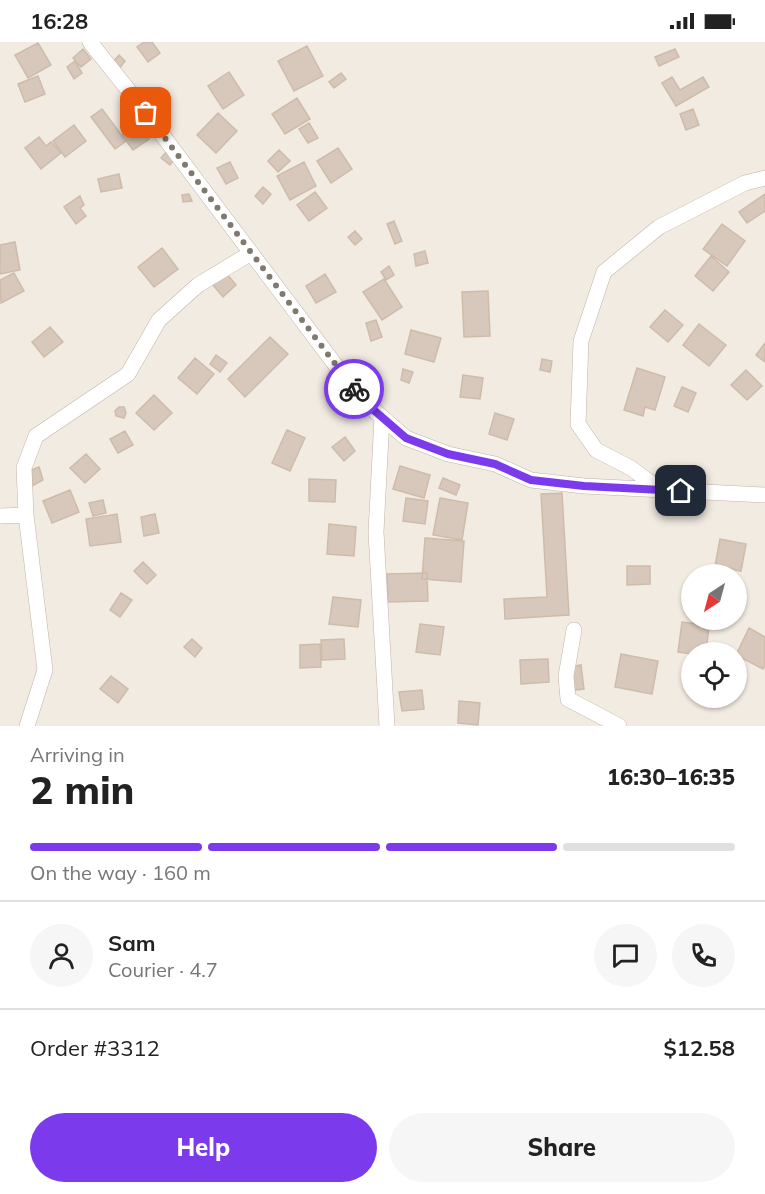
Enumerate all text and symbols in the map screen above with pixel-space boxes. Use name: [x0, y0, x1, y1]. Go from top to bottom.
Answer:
text: 16:28: [30, 7, 88, 35]
pin: [120, 87, 171, 138]
icon: bag: [129, 96, 162, 129]
courier: [324, 359, 384, 419]
icon: bike: [338, 373, 371, 406]
pin: [655, 465, 706, 516]
icon: home: [664, 474, 697, 507]
north arrow: [681, 564, 747, 630]
map controls: [681, 564, 747, 708]
button: locate: [681, 642, 747, 708]
text: Arriving in: [30, 742, 125, 767]
text: 16:30–16:35: [607, 763, 735, 791]
text: 2 min: [30, 765, 135, 814]
text: On the way · 160 m: [30, 860, 211, 885]
button: person: [30, 924, 93, 987]
button: chat: [594, 924, 657, 987]
button: phone: [672, 924, 735, 987]
text: Sam: [108, 929, 156, 957]
text: Courier · 4.7: [108, 957, 218, 982]
text: Order #3312: [30, 1034, 160, 1062]
text: $12.58: [664, 1034, 735, 1062]
button: Help: [30, 1113, 377, 1182]
button: Share: [389, 1113, 735, 1182]

